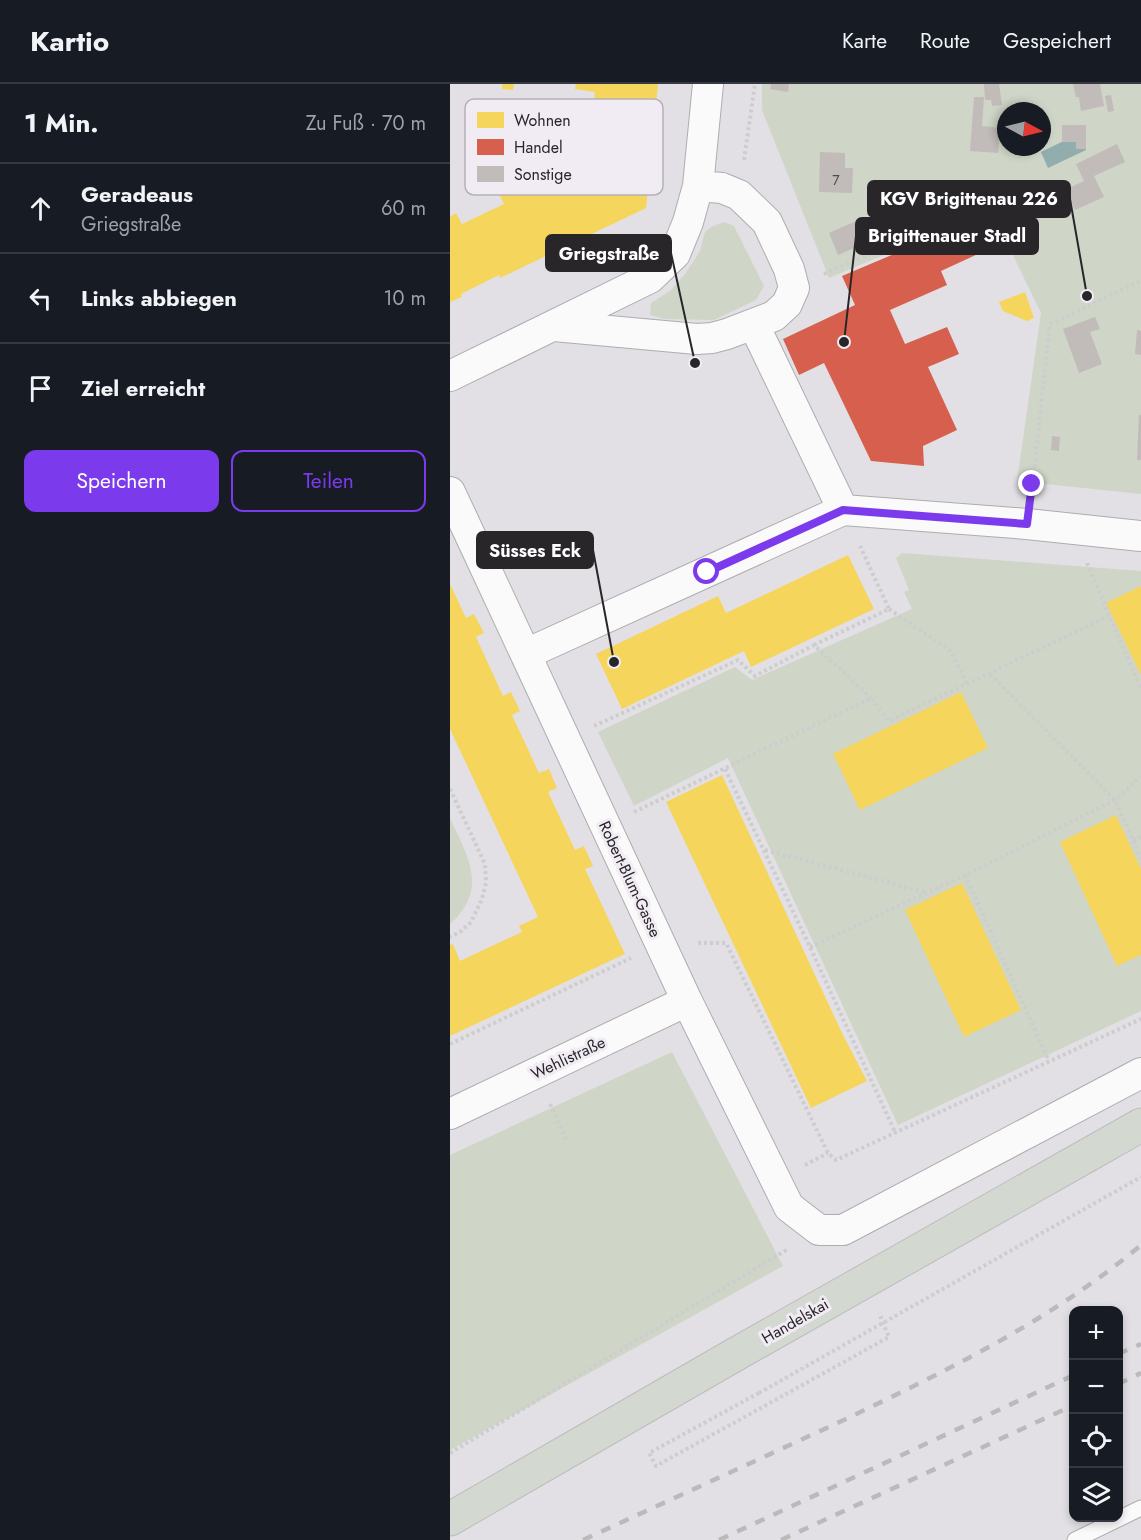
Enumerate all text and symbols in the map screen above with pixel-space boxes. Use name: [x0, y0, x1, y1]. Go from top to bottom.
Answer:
text: Kartio: [30, 21, 109, 62]
text: Karte: [842, 26, 887, 56]
text: Route: [920, 26, 970, 56]
text: Gespeichert: [1003, 26, 1111, 56]
legend: [465, 99, 663, 195]
north arrow: [997, 102, 1051, 156]
text: 1 Min.: [24, 104, 99, 142]
text: Zu Fuß · 70 m: [306, 109, 426, 138]
text: Wohnen: [514, 109, 571, 132]
text: Handel: [514, 136, 563, 159]
text: Sonstige: [514, 163, 572, 186]
house number: 7: [832, 170, 840, 190]
text: Geradeaus: [81, 178, 193, 210]
callout: KGV Brigittenau 226: [868, 181, 1070, 217]
text: KGV Brigittenau 226: [880, 186, 1058, 212]
icon: ahead: [24, 192, 57, 225]
text: 60 m: [381, 194, 426, 223]
text: Griegstraße: [81, 210, 181, 239]
callout: Brigittenauer Stadl: [856, 218, 1038, 254]
text: Brigittenauer Stadl: [868, 223, 1026, 249]
callout: Griegstraße: [546, 235, 671, 271]
text: Griegstraße: [559, 241, 659, 267]
icon: left: [24, 282, 57, 315]
text: Links abbiegen: [81, 282, 237, 314]
text: 10 m: [383, 284, 426, 313]
icon: arrive: [24, 372, 57, 405]
text: Ziel erreicht: [81, 372, 205, 404]
button: Speichern: [24, 450, 219, 512]
button: Teilen: [231, 450, 426, 512]
route end: [1018, 470, 1044, 496]
callout: Süsses Eck: [477, 532, 593, 568]
text: Süsses Eck: [489, 538, 582, 564]
route start: [693, 558, 719, 584]
street label: Robert-Blum-Gasse: [593, 817, 667, 941]
street label: Wehlistraße: [527, 1031, 609, 1085]
street label: Handelskai: [757, 1293, 833, 1349]
map controls: [1069, 1306, 1123, 1522]
button: +: [1069, 1306, 1123, 1360]
button: −: [1069, 1360, 1123, 1414]
button: locate: [1069, 1414, 1123, 1468]
button: layers: [1069, 1468, 1123, 1522]

